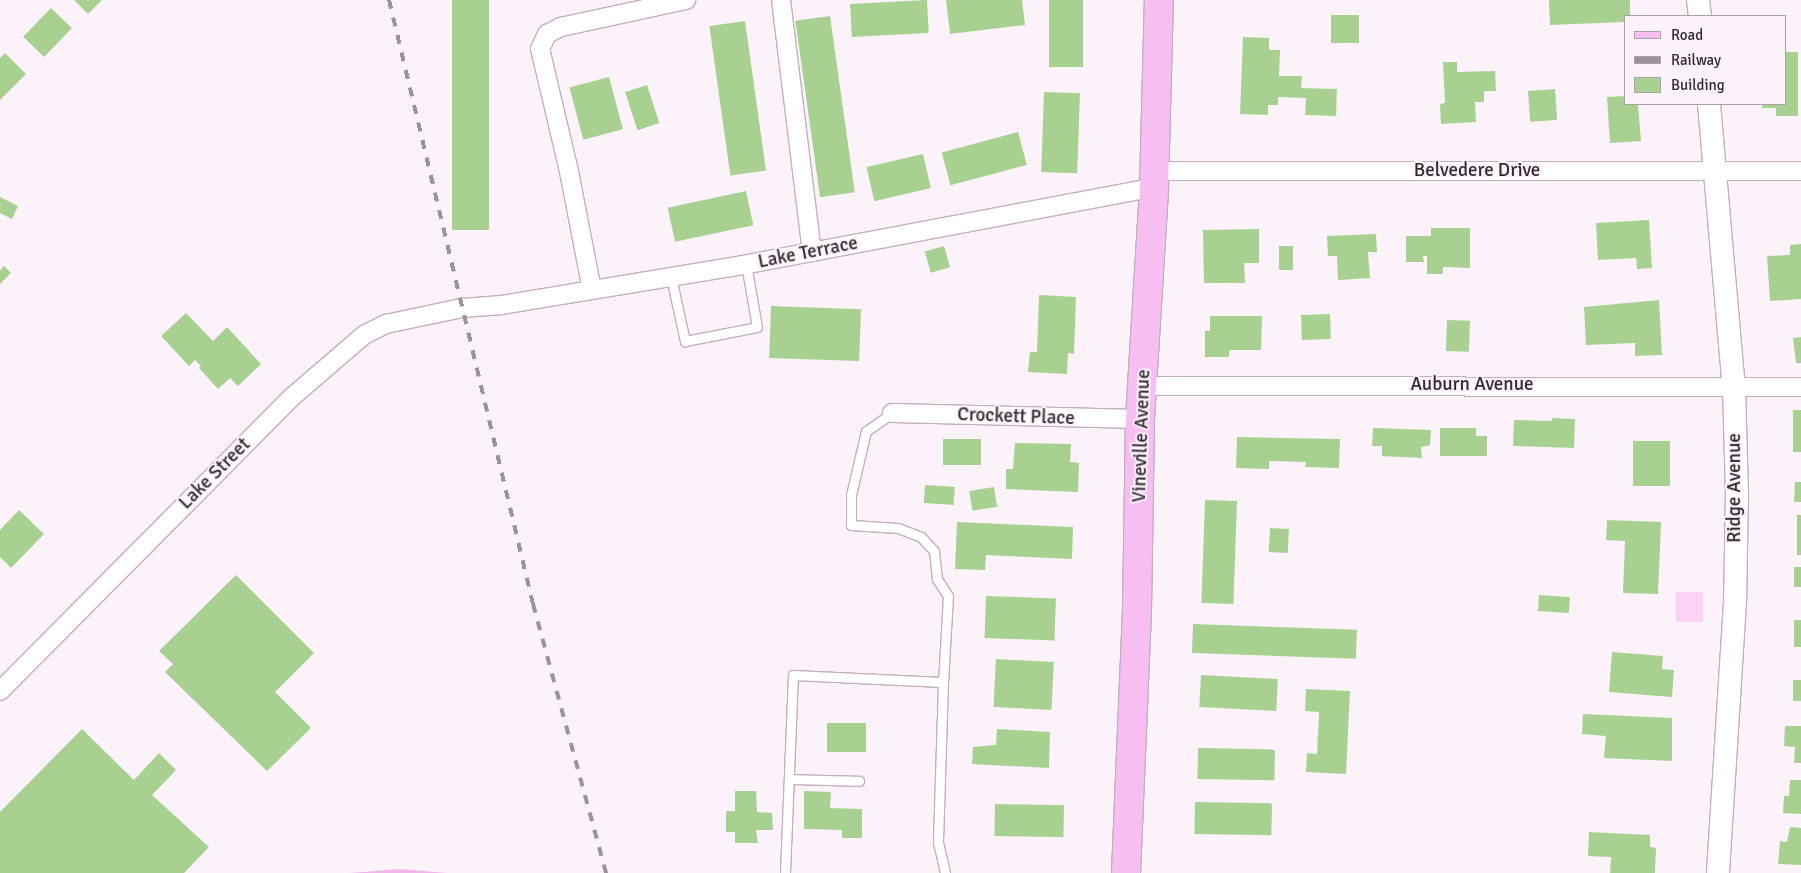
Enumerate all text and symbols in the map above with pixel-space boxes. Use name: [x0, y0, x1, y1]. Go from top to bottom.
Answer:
legend: [1624, 15, 1786, 105]
text: Road: [1671, 26, 1703, 44]
text: Railway: [1671, 51, 1721, 69]
text: Building: [1671, 76, 1725, 94]
street label: Belvedere Drive: [1414, 160, 1540, 182]
street label: Lake Terrace: [756, 232, 860, 274]
street label: Vineville Avenue: [1128, 369, 1156, 503]
street label: Auburn Avenue: [1410, 374, 1534, 396]
street label: Crockett Place: [957, 404, 1075, 430]
street label: Ridge Avenue: [1724, 433, 1746, 543]
street label: Lake Street: [175, 434, 255, 514]

